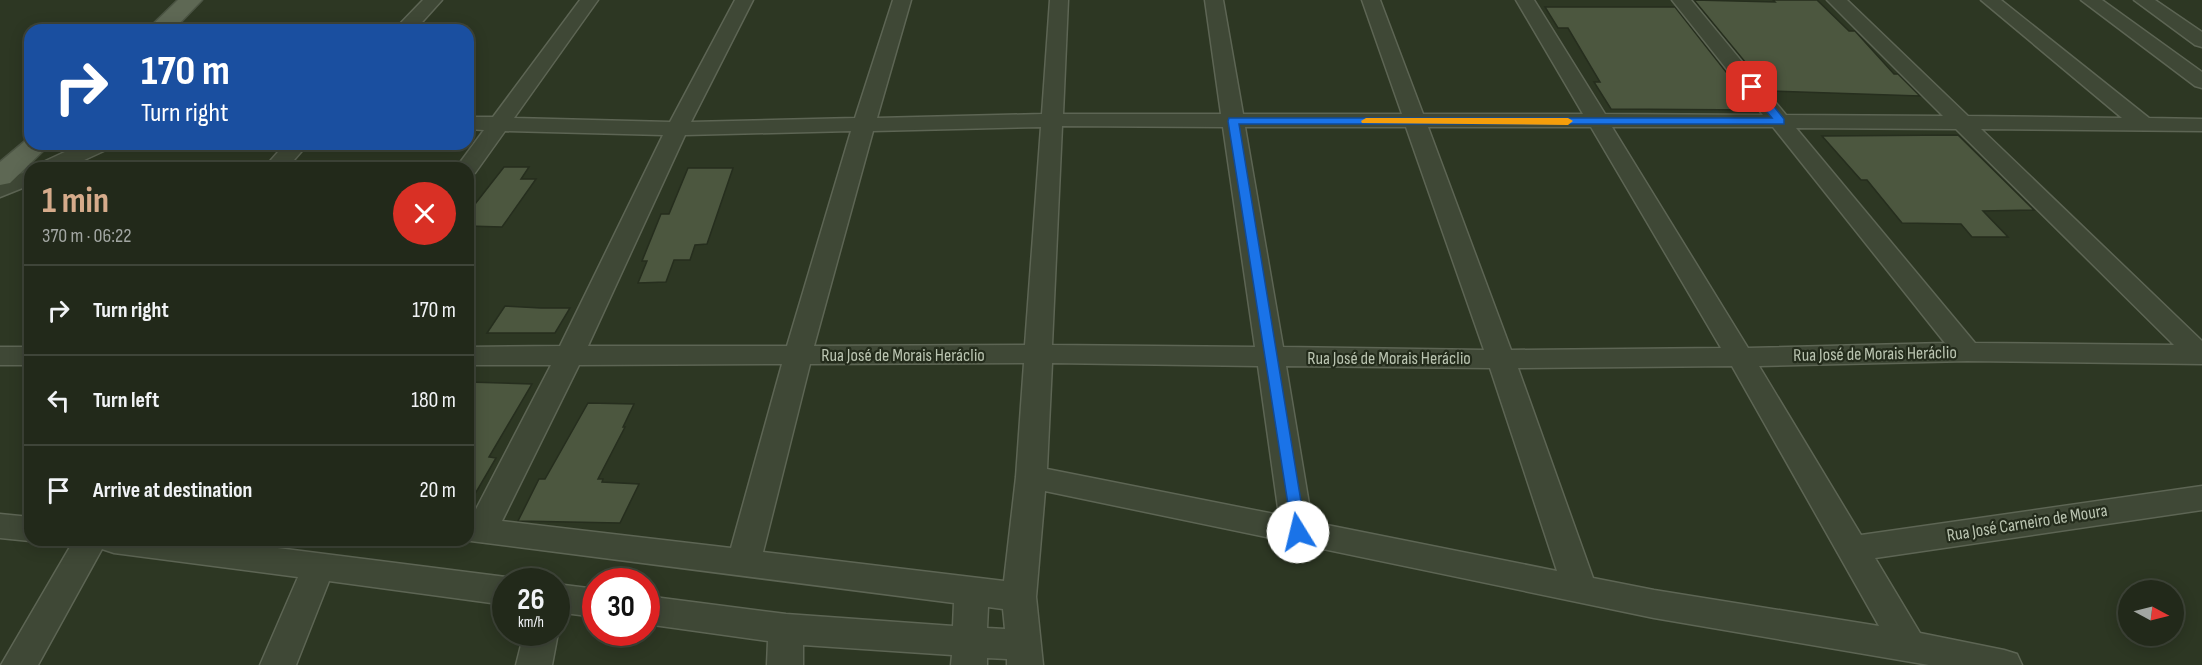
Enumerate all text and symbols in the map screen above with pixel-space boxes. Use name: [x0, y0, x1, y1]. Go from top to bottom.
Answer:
text: 170 m: [141, 46, 230, 97]
icon: right: [42, 48, 120, 126]
pin: [1726, 61, 1777, 112]
icon: arrive: [1735, 70, 1768, 103]
text: Turn right: [141, 97, 228, 129]
text: 1 min: [42, 180, 109, 223]
button: close: [393, 182, 456, 245]
text: 370 m · 06:22: [42, 224, 132, 248]
icon: right: [42, 294, 75, 327]
text: Turn right: [93, 297, 169, 324]
text: 170 m: [412, 297, 456, 324]
street label: Rua José de Morais Heráclio: [1793, 342, 1957, 366]
street label: Rua José de Morais Heráclio: [821, 345, 985, 366]
street label: Rua José de Morais Heráclio: [1307, 348, 1471, 369]
icon: left: [42, 384, 75, 417]
text: Turn left: [93, 387, 159, 414]
text: 180 m: [411, 387, 456, 414]
icon: arrive: [42, 474, 75, 507]
text: Arrive at destination: [93, 477, 252, 504]
text: 20 m: [420, 477, 456, 504]
position arrow: [1266, 500, 1330, 564]
street label: Rua José Carneiro de Moura: [1945, 500, 2109, 546]
speed limit sign: 30: [582, 568, 660, 646]
north arrow: [2118, 580, 2184, 646]
map controls: [2118, 580, 2184, 646]
text: 26: [517, 582, 545, 618]
text: km/h: [518, 613, 544, 632]

